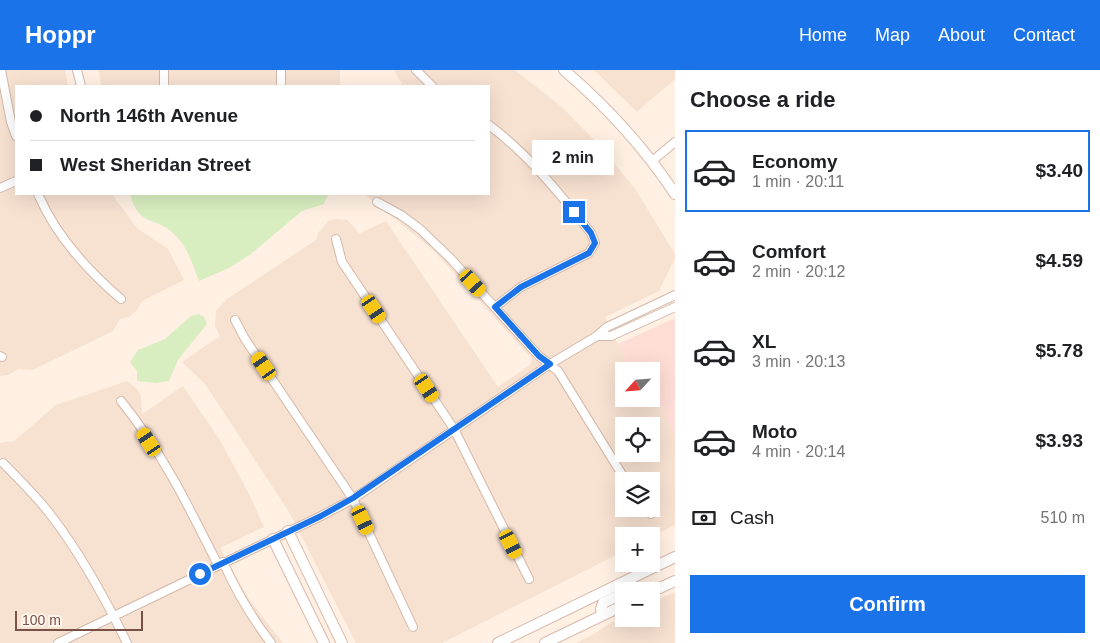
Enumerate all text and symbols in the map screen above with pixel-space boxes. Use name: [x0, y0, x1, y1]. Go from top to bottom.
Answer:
text: Hoppr: [25, 21, 96, 48]
text: Home: [799, 25, 847, 45]
text: Map: [875, 25, 910, 45]
text: About: [938, 25, 985, 45]
text: Contact: [1013, 25, 1075, 45]
text: Choose a ride: [690, 87, 835, 112]
text: North 146th Avenue: [60, 105, 238, 126]
callout: 2 min: [533, 140, 615, 174]
text: 2 min: [552, 149, 594, 166]
icon: car: [692, 149, 737, 194]
text: Economy: [752, 151, 838, 172]
text: West Sheridan Street: [60, 154, 251, 175]
text: $3.40: [1035, 160, 1083, 181]
text: 1 min · 20:11: [752, 173, 844, 190]
route end: [563, 201, 585, 223]
icon: car: [692, 239, 737, 284]
text: Comfort: [752, 241, 826, 262]
text: $4.59: [1035, 250, 1083, 271]
text: 2 min · 20:12: [752, 263, 845, 280]
car: [457, 267, 488, 299]
car: [359, 292, 388, 326]
icon: car: [692, 329, 737, 374]
text: XL: [752, 331, 776, 352]
text: $5.78: [1035, 340, 1083, 361]
car: [249, 349, 278, 383]
text: 3 min · 20:13: [752, 353, 845, 370]
north arrow: [615, 362, 660, 408]
map controls: [615, 362, 660, 627]
car: [412, 371, 441, 405]
button: locate: [615, 417, 660, 462]
icon: car: [692, 419, 737, 464]
text: Moto: [752, 421, 797, 442]
car: [134, 425, 163, 459]
text: $3.93: [1035, 430, 1083, 451]
text: 4 min · 20:14: [752, 443, 845, 460]
button: layers: [615, 472, 660, 517]
car: [349, 503, 376, 537]
icon: cash: [690, 504, 718, 532]
text: Cash: [730, 507, 774, 528]
text: 510 m: [1041, 509, 1085, 526]
car: [497, 527, 524, 561]
button: +: [615, 527, 660, 572]
route start: [189, 563, 211, 585]
button: Confirm: [690, 575, 1085, 633]
button: −: [615, 582, 660, 627]
scale bar: [15, 608, 142, 631]
text: 100 m: [22, 612, 61, 628]

